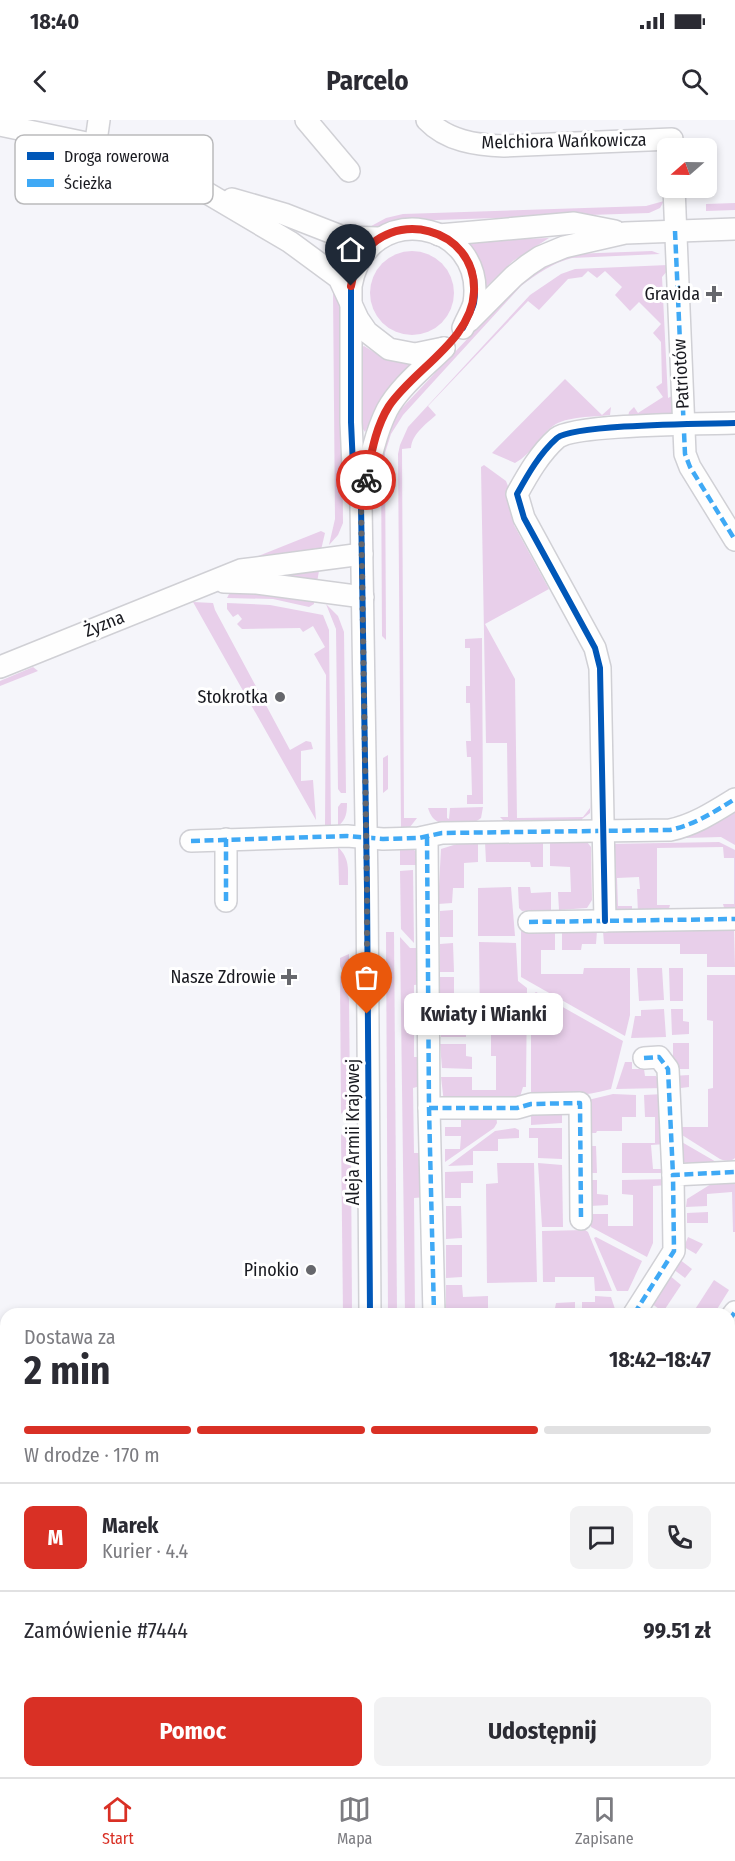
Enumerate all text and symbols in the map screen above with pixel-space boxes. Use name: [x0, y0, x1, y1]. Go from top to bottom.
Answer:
text: 18:40: [30, 8, 79, 35]
icon: back: [24, 65, 57, 98]
text: Parcelo: [326, 65, 409, 97]
icon: search: [678, 65, 711, 98]
street label: Melchiora Wańkowicza: [481, 129, 647, 153]
legend: [15, 135, 213, 204]
north arrow: [657, 138, 717, 198]
map controls: [657, 138, 717, 198]
text: Droga rowerowa: [64, 147, 169, 166]
text: Ścieżka: [64, 174, 112, 193]
pin: [325, 224, 376, 286]
icon: home: [334, 233, 367, 266]
place label: Gravida: [644, 283, 700, 305]
marker: Gravida: [705, 285, 723, 303]
street label: Patriotów: [668, 338, 694, 410]
courier: [336, 450, 396, 510]
icon: bike: [350, 464, 383, 497]
street label: Żyzna: [81, 606, 128, 642]
place label: Stokrotka: [198, 686, 268, 708]
marker: Stokrotka: [273, 690, 287, 704]
pin: [341, 952, 392, 1014]
icon: bag: [350, 961, 383, 994]
place label: Nasze Zdrowie: [170, 966, 276, 988]
marker: Nasze Zdrowie: [280, 968, 298, 986]
callout: Kwiaty i Wianki: [403, 993, 562, 1035]
text: Kwiaty i Wianki: [420, 1002, 547, 1026]
street label: Aleja Armii Krajowej: [342, 1059, 364, 1205]
place label: Pinokio: [244, 1259, 299, 1281]
marker: Pinokio: [304, 1263, 318, 1277]
text: Dostawa za: [24, 1325, 116, 1349]
text: 18:42–18:47: [609, 1346, 711, 1373]
text: 2 min: [24, 1348, 110, 1394]
text: W drodze · 170 m: [24, 1443, 160, 1467]
button: chat: [570, 1506, 633, 1569]
button: phone: [648, 1506, 711, 1569]
text: Marek: [102, 1512, 159, 1539]
text: M: [48, 1524, 63, 1551]
text: Kurier · 4.4: [102, 1539, 188, 1563]
text: Zamówienie #7444: [24, 1617, 188, 1644]
text: 99.51 zł: [643, 1617, 711, 1644]
button: Pomoc: [24, 1697, 362, 1766]
button: Udostępnij: [374, 1697, 711, 1766]
tab: Start: [101, 1793, 134, 1848]
tab: Mapa: [337, 1793, 372, 1848]
tab: Zapisane: [575, 1793, 634, 1848]

